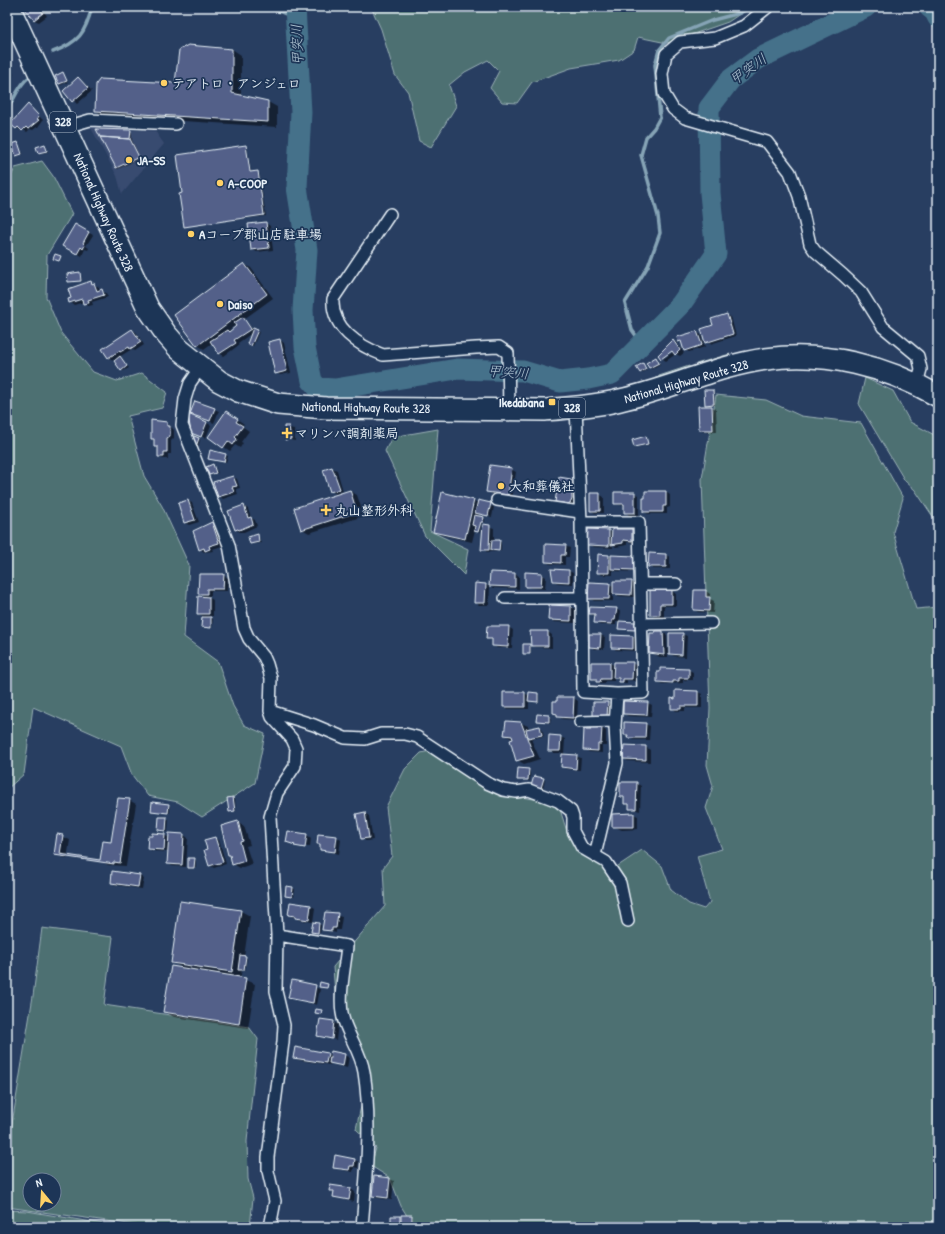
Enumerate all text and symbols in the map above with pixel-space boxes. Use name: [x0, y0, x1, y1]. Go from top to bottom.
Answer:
water label: 甲突川: [286, 24, 307, 66]
water label: 甲突川: [725, 49, 770, 89]
place label: テアトロ・アンジェロ: [172, 74, 301, 92]
marker: テアトロ・アンジェロ: [159, 78, 169, 88]
road number: 328: [50, 112, 76, 132]
street label: National Highway Route 328: [70, 150, 138, 275]
place label: JA-SS: [137, 151, 165, 169]
marker: JA-SS: [124, 155, 134, 165]
place label: A-COOP: [228, 174, 267, 192]
marker: A-COOP: [215, 178, 225, 188]
place label: Aコープ郡山店駐車場: [199, 225, 322, 243]
marker: Aコープ郡山店駐車場: [186, 229, 196, 239]
place label: Daiso: [228, 295, 253, 313]
marker: Daiso: [215, 299, 225, 309]
street label: National Highway Route 328: [622, 355, 751, 407]
water label: 甲突川: [486, 360, 530, 383]
place label: Ikedabana: [499, 393, 545, 411]
street label: National Highway Route 328: [302, 397, 431, 417]
marker: Ikedabana: [547, 397, 557, 407]
road number: 328: [559, 398, 585, 418]
place label: マリンバ調剤薬局: [295, 424, 398, 442]
marker: マリンバ調剤薬局: [282, 428, 292, 438]
place label: 大和葬儀社: [509, 477, 574, 495]
marker: 大和葬儀社: [496, 481, 506, 491]
place label: 丸山整形外科: [335, 501, 414, 519]
marker: 丸山整形外科: [320, 504, 332, 516]
north arrow: [22, 1172, 62, 1212]
text: N: [34, 1175, 44, 1190]

